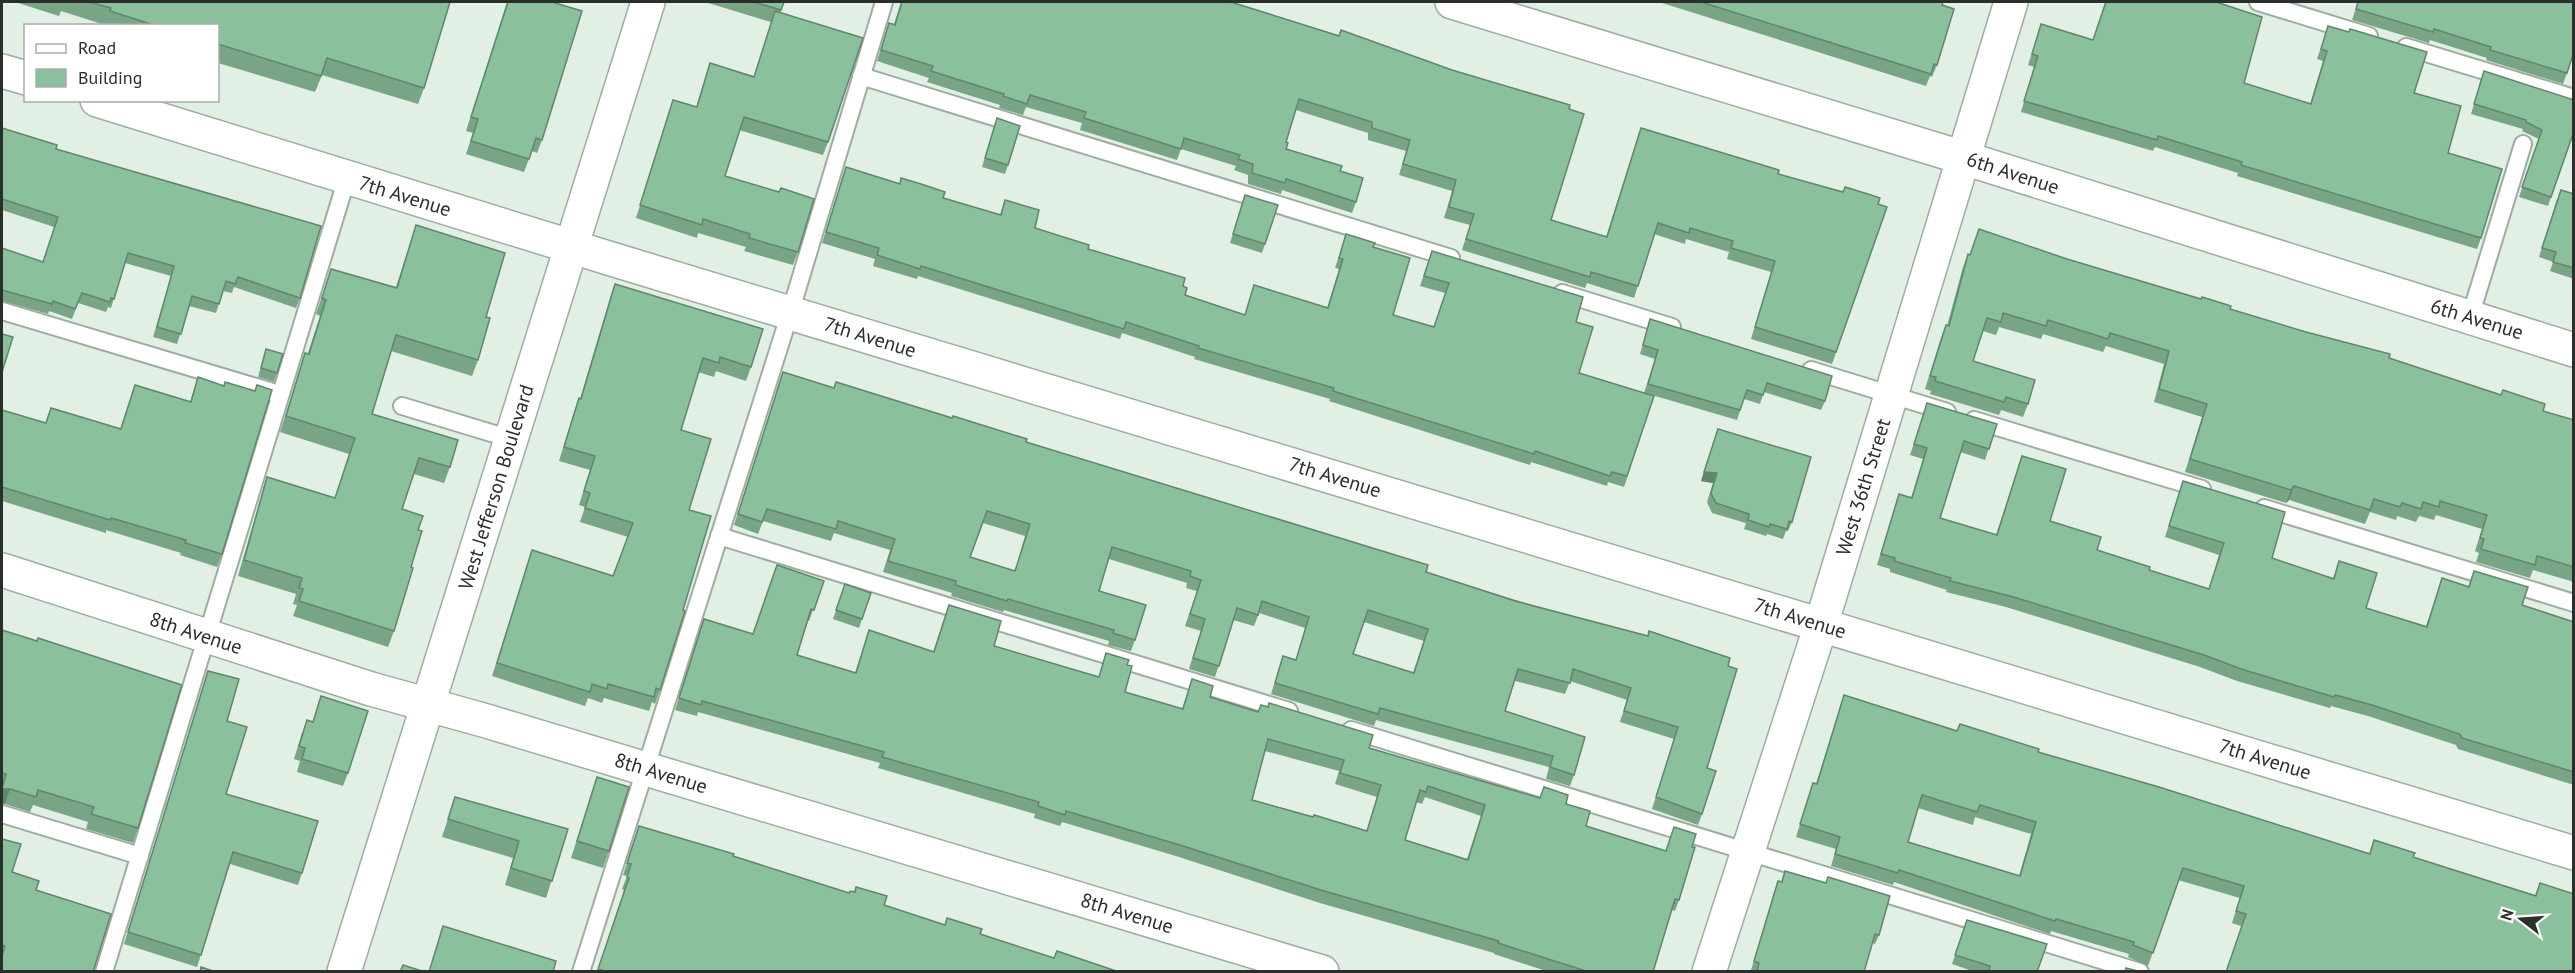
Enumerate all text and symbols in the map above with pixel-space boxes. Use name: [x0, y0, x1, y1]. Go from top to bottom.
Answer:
legend: [24, 24, 219, 102]
text: Road: [78, 36, 116, 59]
text: Building: [78, 66, 142, 89]
street label: 6th Avenue: [1963, 146, 2063, 200]
street label: 7th Avenue: [356, 170, 454, 222]
street label: 6th Avenue: [2427, 293, 2527, 345]
street label: 7th Avenue: [821, 311, 919, 363]
street label: West Jefferson Boulevard: [452, 381, 540, 593]
street label: West 36th Street: [1830, 415, 1896, 559]
street label: 7th Avenue: [1286, 451, 1384, 503]
street label: 7th Avenue: [1751, 592, 1849, 644]
street label: 8th Avenue: [146, 606, 246, 660]
street label: 7th Avenue: [2216, 733, 2314, 785]
street label: 8th Avenue: [611, 747, 711, 799]
street label: 8th Avenue: [1077, 887, 1177, 939]
north arrow: [2491, 889, 2551, 949]
text: N: [2496, 907, 2518, 923]

